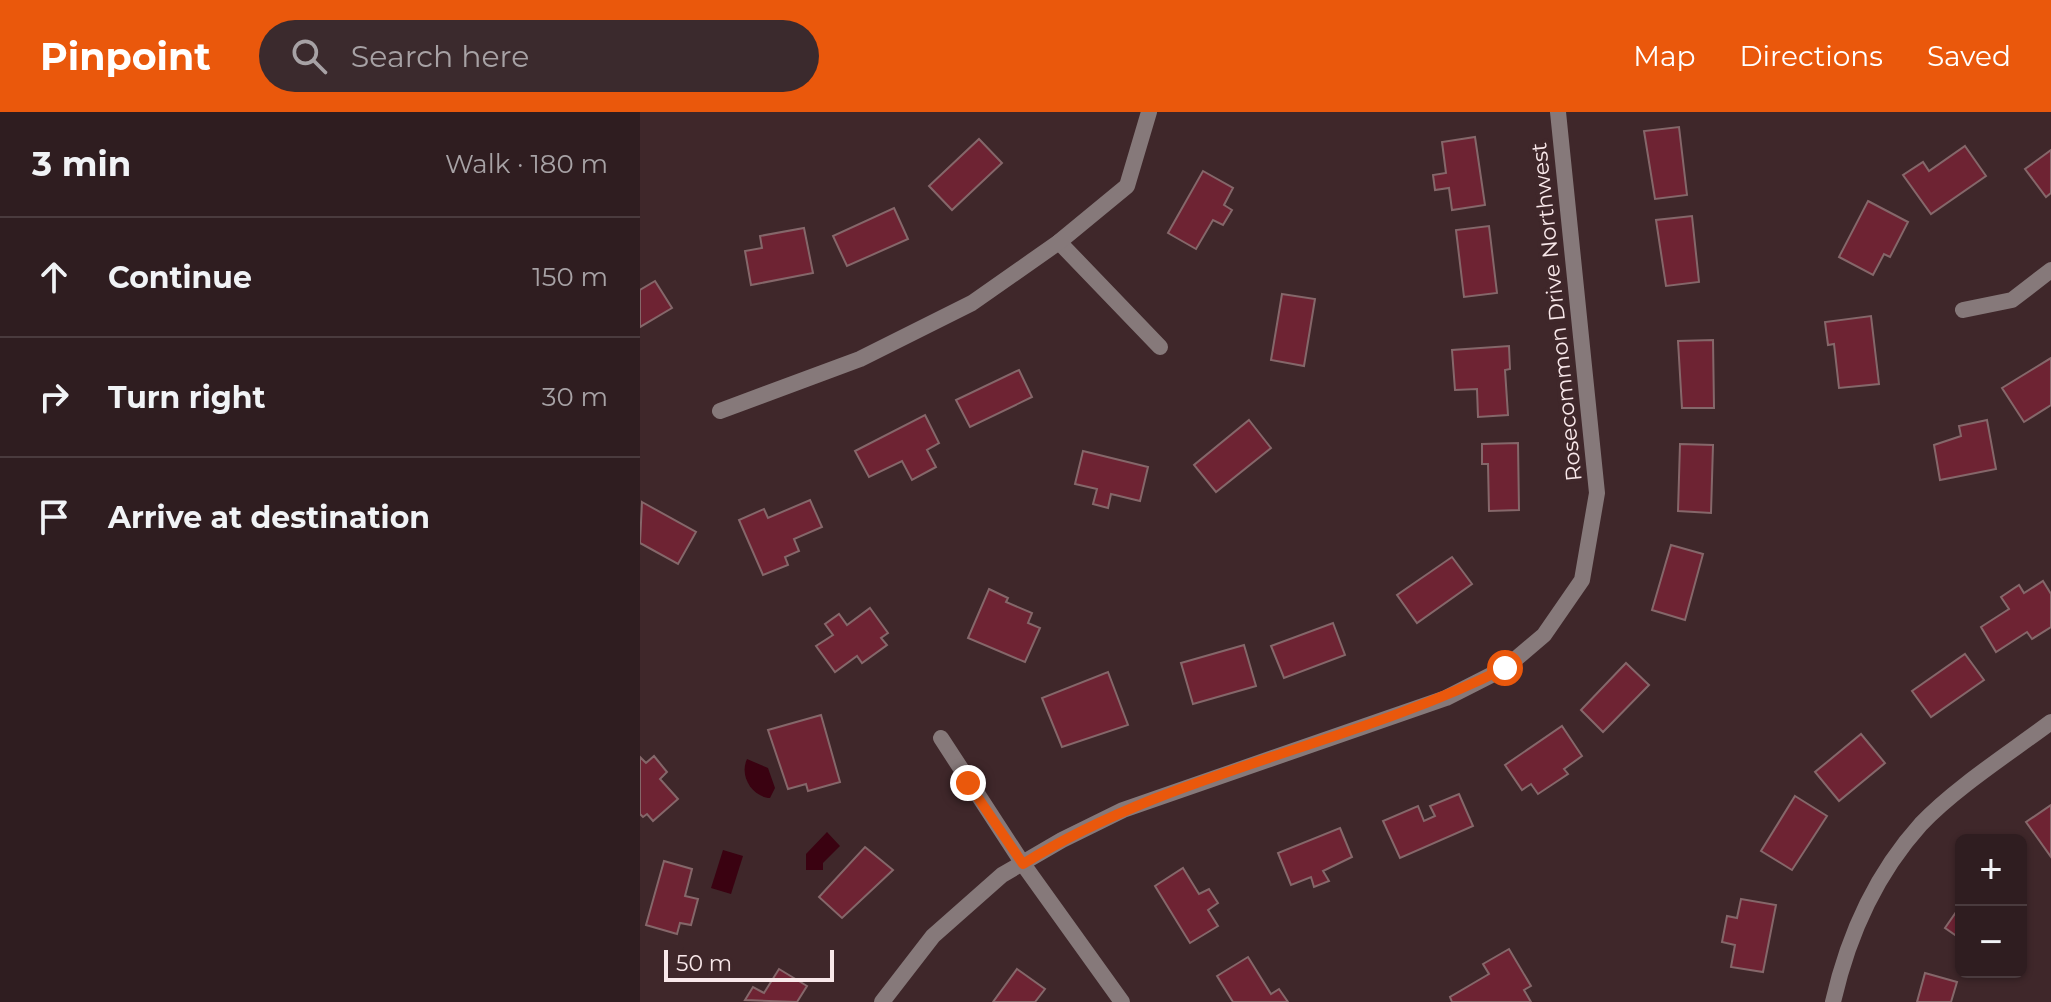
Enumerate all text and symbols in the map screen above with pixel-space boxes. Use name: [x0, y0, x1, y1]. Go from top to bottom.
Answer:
search box: [259, 20, 819, 92]
text: Pinpoint: [40, 33, 211, 80]
icon: search: [287, 34, 331, 78]
text: Search here: [351, 38, 529, 75]
text: Map: [1633, 39, 1695, 73]
text: Directions: [1739, 39, 1883, 73]
text: Saved: [1927, 39, 2011, 73]
street label: Rosecommon Drive Northwest: [1525, 141, 1588, 483]
text: 3 min: [32, 143, 131, 185]
text: Walk · 180 m: [445, 148, 608, 180]
icon: ahead: [32, 255, 76, 299]
text: Continue: [108, 259, 252, 296]
text: 150 m: [532, 261, 608, 293]
icon: right: [32, 375, 76, 419]
text: Turn right: [108, 379, 265, 416]
text: 30 m: [542, 381, 608, 413]
icon: arrive: [32, 495, 76, 539]
text: Arrive at destination: [108, 499, 430, 536]
route start: [1487, 650, 1523, 686]
route end: [950, 765, 986, 801]
map controls: [1955, 834, 2027, 978]
button: +: [1955, 834, 2027, 906]
button: −: [1955, 906, 2027, 978]
scale bar: [664, 946, 834, 982]
text: 50 m: [676, 950, 732, 977]

